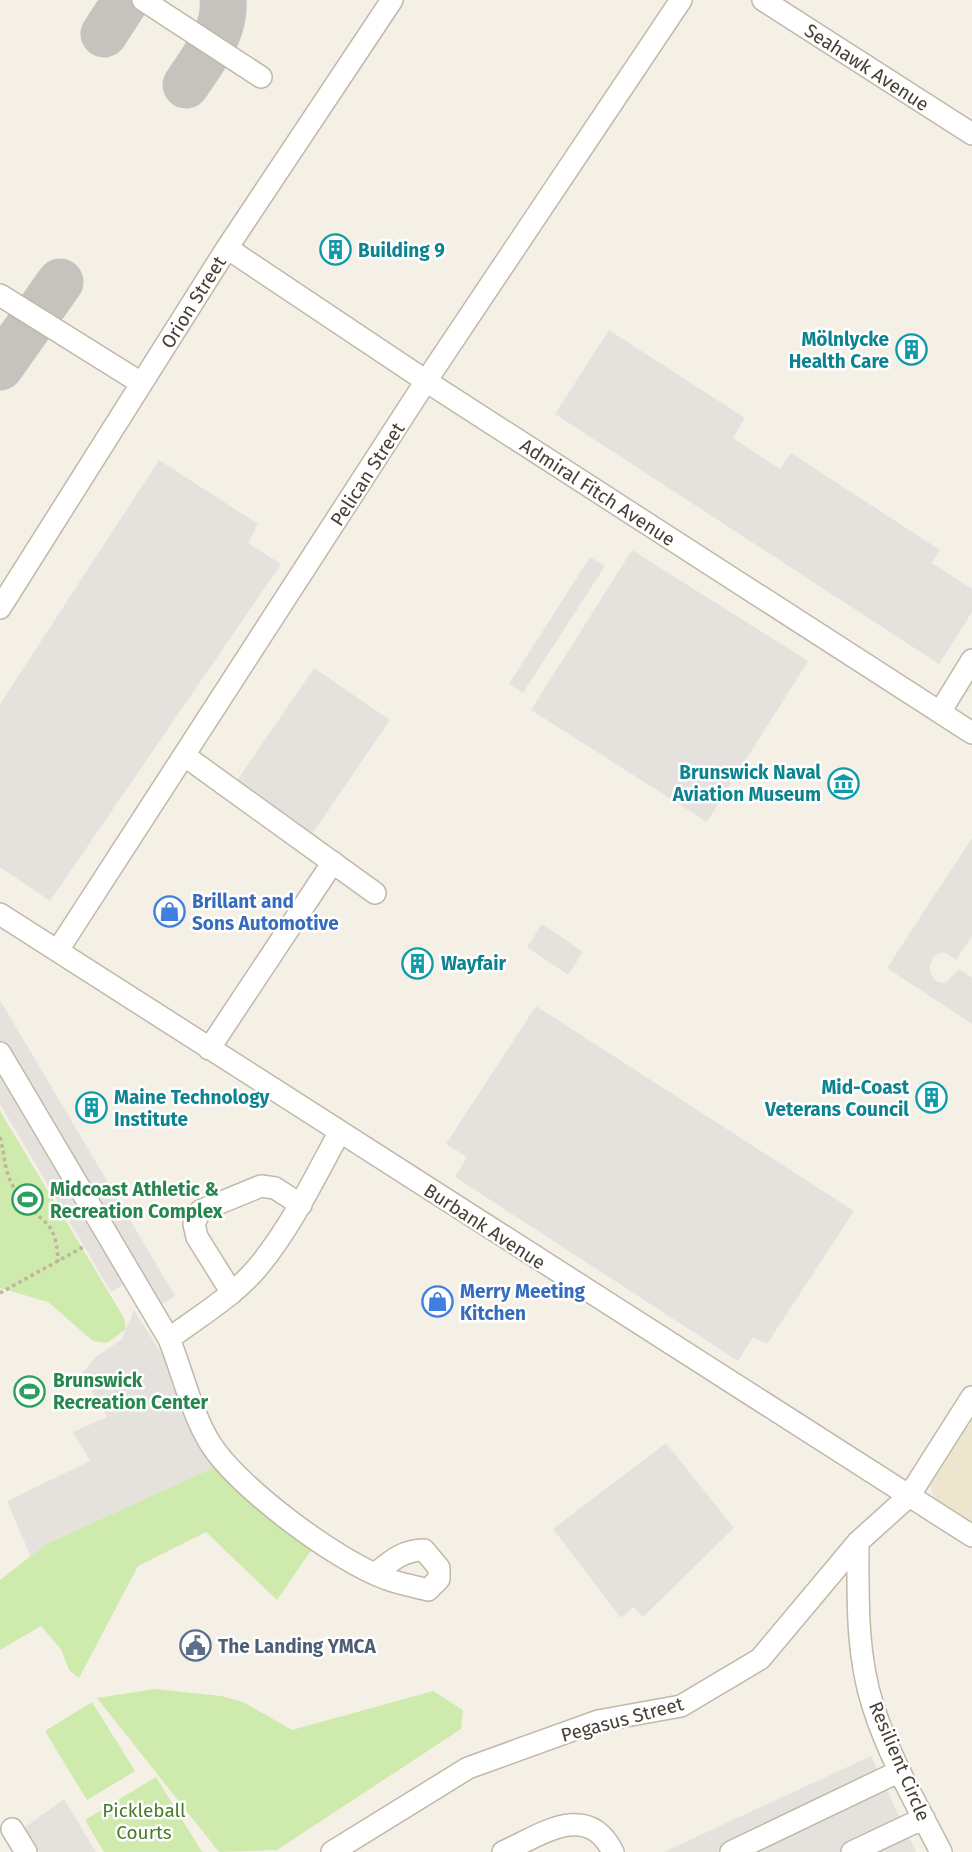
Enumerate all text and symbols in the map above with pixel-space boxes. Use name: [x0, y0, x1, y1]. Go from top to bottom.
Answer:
street label: Seahawk Avenue: [800, 19, 933, 116]
building icon: Building 9: [318, 233, 352, 267]
place label: Building 9: [358, 239, 445, 262]
street label: Orion Street: [156, 252, 231, 353]
place label: Mölnlycke Health Care: [789, 328, 889, 373]
building icon: Mölnlycke Health Care: [895, 333, 929, 367]
street label: Pelican Street: [325, 418, 409, 530]
street label: Admiral Fitch Avenue: [516, 434, 680, 551]
place label: Brunswick Naval Aviation Museum: [672, 761, 821, 806]
museum icon: Brunswick Naval Aviation Museum: [827, 766, 861, 800]
place label: Brillant and Sons Automotive: [192, 890, 339, 935]
shop icon: Brillant and Sons Automotive: [152, 895, 186, 929]
building icon: Wayfair: [401, 946, 435, 980]
place label: Wayfair: [441, 952, 507, 975]
place label: Mid-Coast Veterans Council: [764, 1076, 910, 1121]
building icon: Mid-Coast Veterans Council: [915, 1081, 949, 1115]
place label: Maine Technology Institute: [114, 1086, 270, 1131]
building icon: Maine Technology Institute: [74, 1091, 108, 1125]
place label: Midcoast Athletic & Recreation Complex: [50, 1178, 223, 1223]
street label: Burbank Avenue: [420, 1179, 550, 1274]
sports icon: Midcoast Athletic & Recreation Complex: [10, 1183, 44, 1217]
place label: Merry Meeting Kitchen: [460, 1280, 586, 1325]
shop icon: Merry Meeting Kitchen: [420, 1285, 454, 1319]
place label: Brunswick Recreation Center: [53, 1369, 209, 1414]
sports icon: Brunswick Recreation Center: [13, 1374, 47, 1408]
public building icon: The Landing YMCA: [178, 1629, 212, 1663]
place label: The Landing YMCA: [218, 1635, 376, 1658]
street label: Pegasus Street: [558, 1692, 686, 1747]
street label: Resilient Circle: [864, 1698, 935, 1825]
park label: Pickleball Courts: [102, 1799, 186, 1844]

